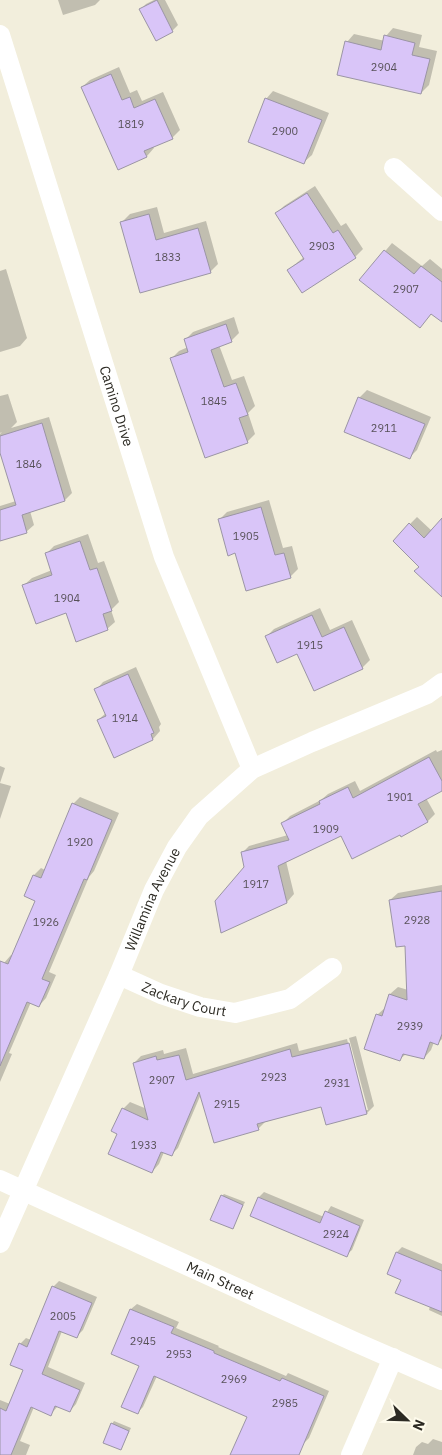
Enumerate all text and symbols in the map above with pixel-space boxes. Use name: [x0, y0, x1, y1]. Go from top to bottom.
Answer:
house number: 2904: [371, 60, 398, 74]
house number: 1819: [118, 117, 144, 131]
house number: 2900: [272, 124, 298, 138]
house number: 2903: [309, 239, 335, 253]
house number: 1833: [155, 250, 181, 264]
house number: 2907: [393, 282, 419, 296]
street label: Camino Drive: [95, 364, 138, 449]
house number: 1845: [201, 394, 227, 408]
house number: 2911: [371, 421, 398, 435]
house number: 1846: [16, 457, 42, 471]
house number: 1905: [233, 529, 259, 543]
house number: 1904: [54, 591, 81, 605]
house number: 1915: [297, 638, 323, 652]
house number: 1914: [112, 711, 139, 725]
house number: 1901: [387, 790, 414, 804]
house number: 1909: [313, 822, 339, 836]
house number: 1920: [67, 835, 93, 849]
street label: Willamina Avenue: [121, 844, 184, 954]
house number: 1917: [243, 877, 269, 891]
house number: 2928: [404, 913, 430, 927]
house number: 1926: [33, 915, 59, 929]
street label: Zackary Court: [139, 978, 228, 1020]
house number: 2939: [397, 1019, 423, 1033]
house number: 2923: [261, 1070, 287, 1084]
house number: 2907: [149, 1073, 175, 1087]
house number: 2931: [324, 1076, 351, 1090]
house number: 2915: [214, 1097, 240, 1111]
house number: 1933: [131, 1138, 157, 1152]
house number: 2924: [323, 1227, 350, 1241]
street label: Main Street: [184, 1257, 257, 1304]
house number: 2005: [50, 1309, 76, 1323]
house number: 2945: [130, 1334, 156, 1348]
house number: 2953: [166, 1347, 192, 1361]
house number: 2969: [221, 1372, 247, 1386]
north arrow: [382, 1395, 432, 1445]
house number: 2985: [272, 1396, 298, 1410]
text: N: [409, 1417, 429, 1433]

